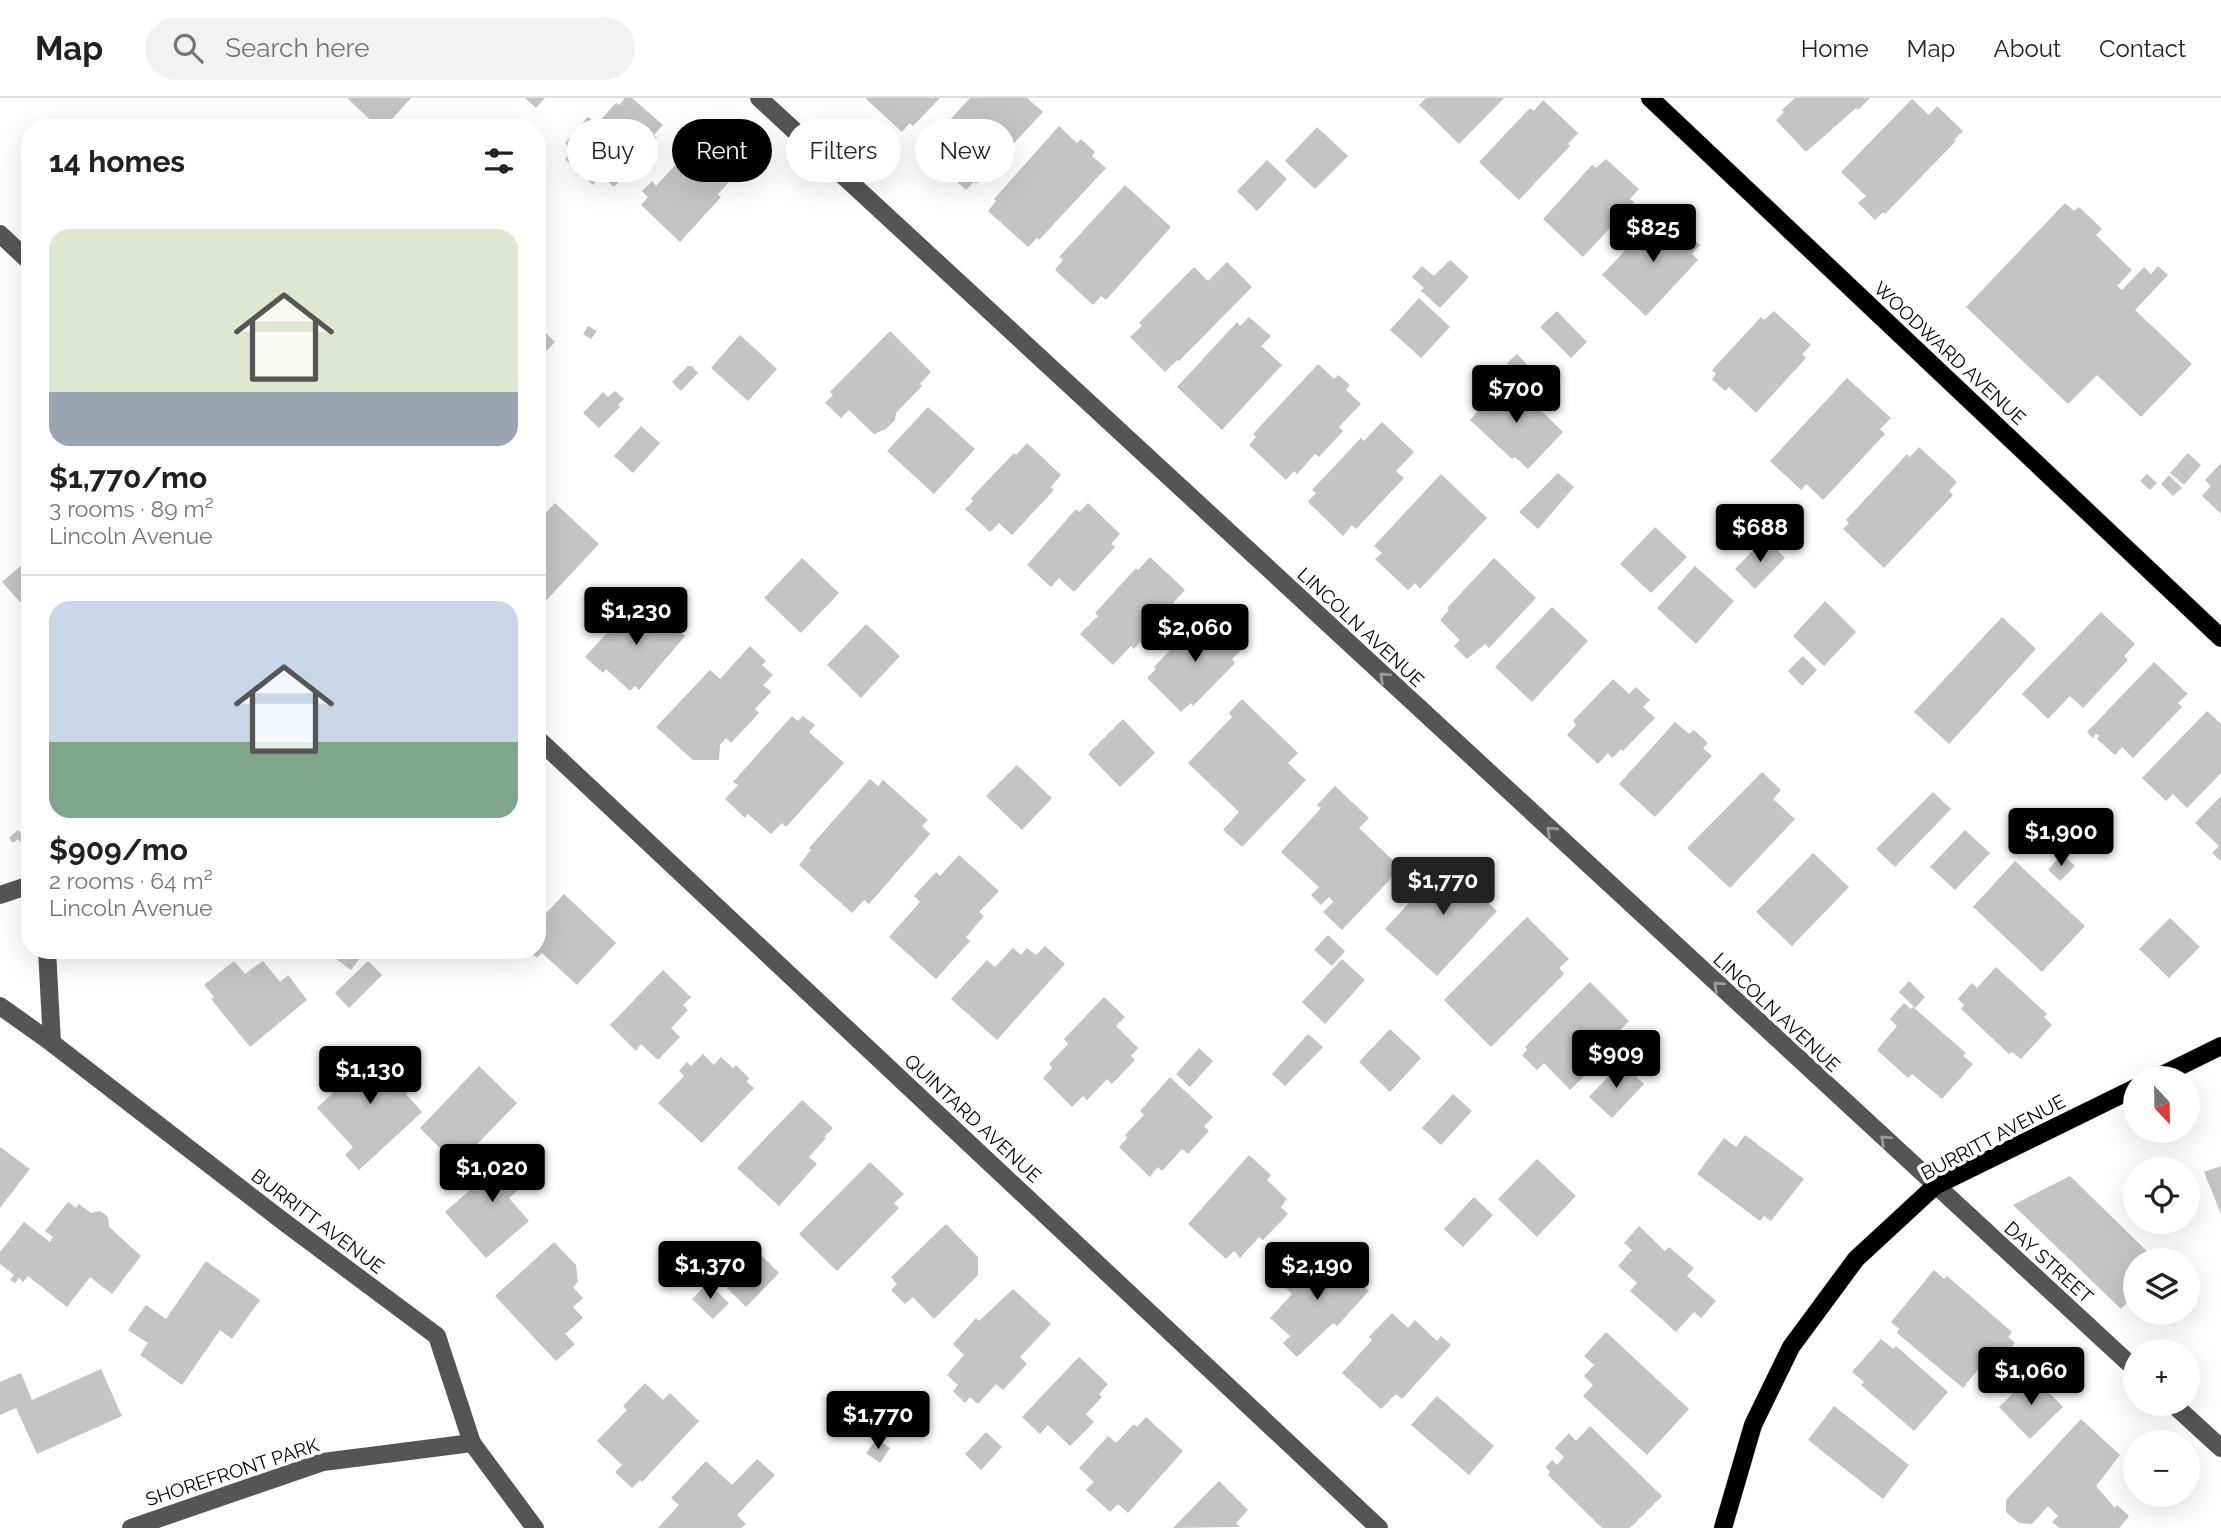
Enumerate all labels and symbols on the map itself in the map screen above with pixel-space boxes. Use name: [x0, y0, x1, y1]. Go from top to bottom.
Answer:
pin: $825: [1612, 204, 1694, 264]
street label: WOODWARD AVENUE: [1869, 277, 2031, 429]
pin: $700: [1475, 366, 1557, 425]
pin: $688: [1719, 504, 1801, 564]
street label: LINCOLN AVENUE: [1293, 563, 1429, 691]
pin: $1,230: [579, 588, 693, 647]
pin: $2,060: [1138, 604, 1252, 664]
one-way arrow: [1379, 672, 1392, 685]
pin: $1,900: [2004, 808, 2118, 868]
one-way arrow: [1546, 827, 1559, 839]
pin: $1,770: [1386, 858, 1500, 917]
street label: LINCOLN AVENUE: [1709, 948, 1845, 1076]
one-way arrow: [1713, 981, 1726, 994]
pin: $909: [1575, 1030, 1657, 1090]
pin: $1,130: [313, 1046, 427, 1106]
street label: QUINTARD AVENUE: [900, 1049, 1046, 1187]
north arrow: [2123, 1066, 2200, 1143]
street label: BURRITT AVENUE: [1917, 1090, 2069, 1184]
one-way arrow: [1880, 1136, 1893, 1148]
pin: $1,020: [435, 1144, 549, 1204]
street label: BURRITT AVENUE: [247, 1164, 389, 1278]
street label: DAY STREET: [2000, 1217, 2098, 1308]
pin: $1,370: [653, 1242, 767, 1301]
pin: $2,190: [1260, 1242, 1374, 1302]
pin: $1,060: [1974, 1348, 2088, 1407]
pin: $1,770: [821, 1392, 935, 1451]
street label: SHOREFRONT PARK: [143, 1433, 322, 1510]

